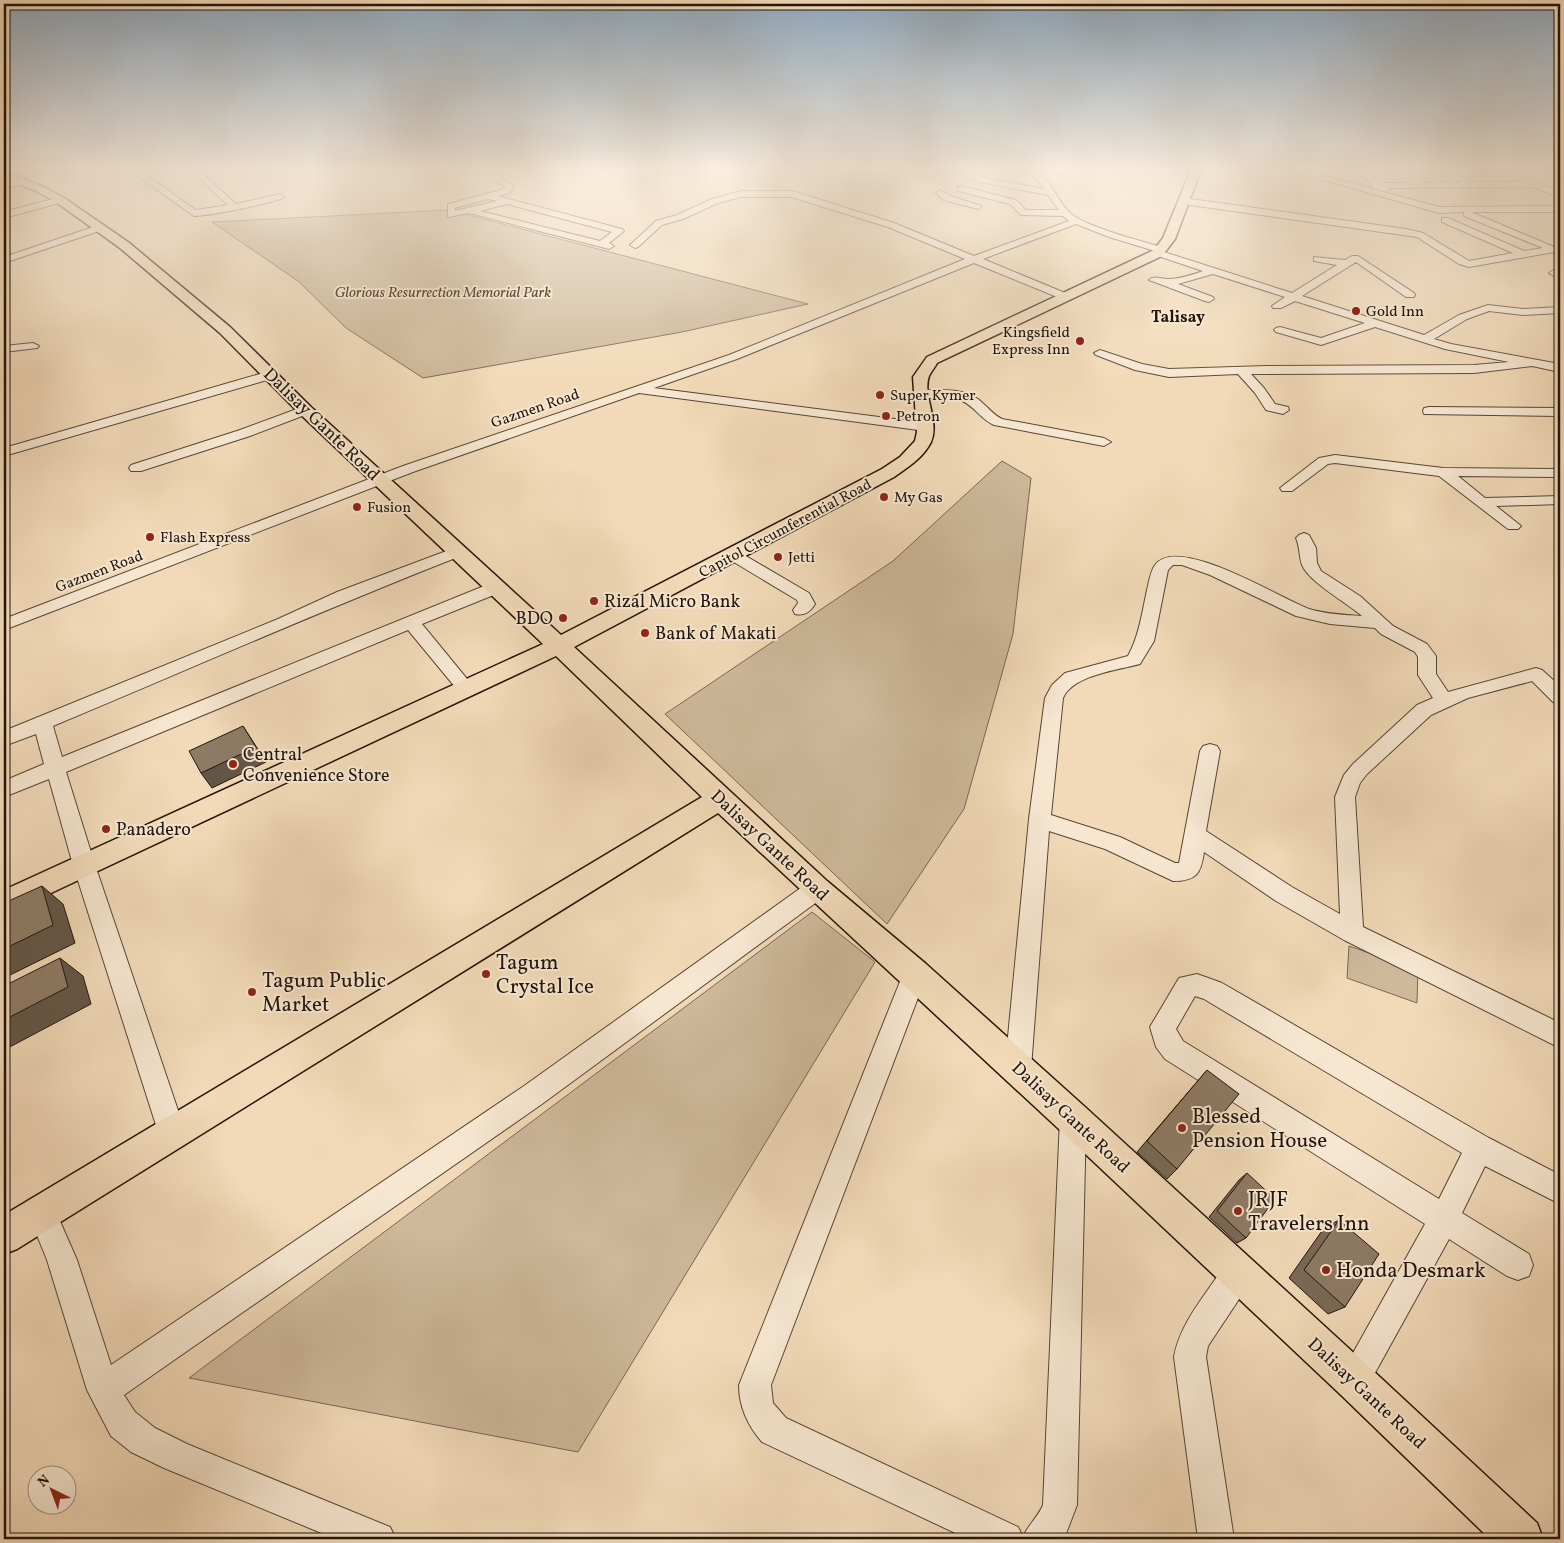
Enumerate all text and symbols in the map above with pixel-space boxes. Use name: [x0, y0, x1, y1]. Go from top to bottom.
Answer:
park label: Glorious Resurrection Memorial Park: [335, 283, 551, 304]
place label: Gold Inn: [1366, 302, 1424, 323]
marker: Gold Inn: [1350, 305, 1362, 317]
district label: Talisay: [1151, 307, 1205, 329]
place label: Kingsfield Express Inn: [992, 323, 1070, 361]
marker: Kingsfield Express Inn: [1074, 335, 1086, 347]
street label: Dalisay Gante Road: [257, 363, 385, 487]
street label: Gazmen Road: [488, 384, 582, 434]
place label: Super Kymer: [890, 386, 976, 407]
marker: Super Kymer: [874, 389, 886, 401]
place label: Petron: [896, 407, 940, 428]
marker: Petron: [880, 410, 892, 422]
street label: Capitol Circumferential Road: [696, 475, 876, 584]
place label: My Gas: [894, 488, 943, 509]
marker: My Gas: [878, 491, 890, 503]
place label: Fusion: [367, 498, 411, 519]
marker: Fusion: [351, 501, 363, 513]
place label: Flash Express: [160, 528, 250, 549]
marker: Flash Express: [144, 531, 156, 543]
street label: Gazmen Road: [53, 546, 146, 599]
place label: Jetti: [788, 548, 815, 569]
marker: Jetti: [772, 551, 784, 563]
place label: Rizal Micro Bank: [604, 590, 741, 615]
marker: Rizal Micro Bank: [588, 595, 600, 607]
place label: BDO: [515, 607, 553, 632]
marker: BDO: [557, 612, 569, 624]
place label: Bank of Makati: [655, 622, 776, 647]
marker: Bank of Makati: [639, 627, 651, 639]
place label: Central Convenience Store: [243, 743, 390, 789]
marker: Central Convenience Store: [227, 758, 239, 770]
street label: Dalisay Gante Road: [704, 785, 834, 908]
place label: Panadero: [116, 818, 191, 843]
marker: Panadero: [100, 823, 112, 835]
place label: Tagum Crystal Ice: [496, 949, 594, 1002]
place label: Tagum Public Market: [262, 967, 386, 1020]
marker: Tagum Crystal Ice: [480, 968, 492, 980]
marker: Tagum Public Market: [246, 986, 258, 998]
street label: Dalisay Gante Road: [1005, 1057, 1135, 1180]
place label: Blessed Pension House: [1192, 1103, 1327, 1156]
marker: Blessed Pension House: [1176, 1122, 1188, 1134]
place label: JRJF Travelers Inn: [1248, 1186, 1370, 1239]
marker: JRJF Travelers Inn: [1232, 1205, 1244, 1217]
place label: Honda Desmark: [1336, 1257, 1486, 1286]
marker: Honda Desmark: [1320, 1264, 1332, 1276]
street label: Dalisay Gante Road: [1301, 1333, 1431, 1456]
north arrow: [28, 1466, 78, 1516]
text: N: [34, 1471, 54, 1492]

